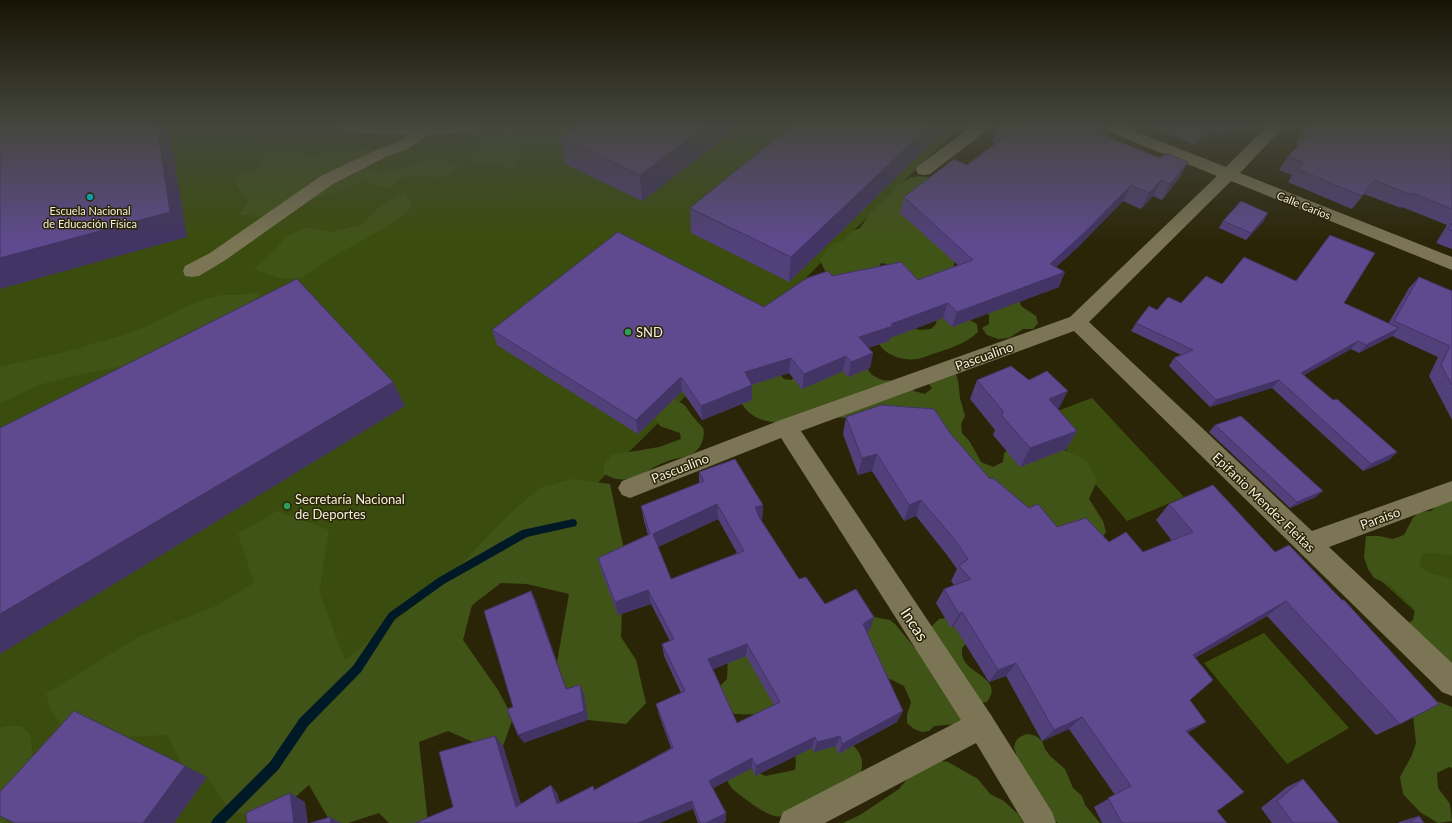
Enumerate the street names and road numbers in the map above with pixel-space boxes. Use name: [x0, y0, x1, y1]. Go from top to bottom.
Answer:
street label: Calle Carios: [1275, 188, 1333, 222]
street label: Pascualino: [953, 338, 1015, 374]
street label: Epifanio Mendez Fleitas: [1209, 449, 1319, 555]
street label: Pascualino: [649, 450, 711, 486]
street label: Paraiso: [1358, 503, 1402, 533]
street label: Incas: [897, 604, 933, 644]

